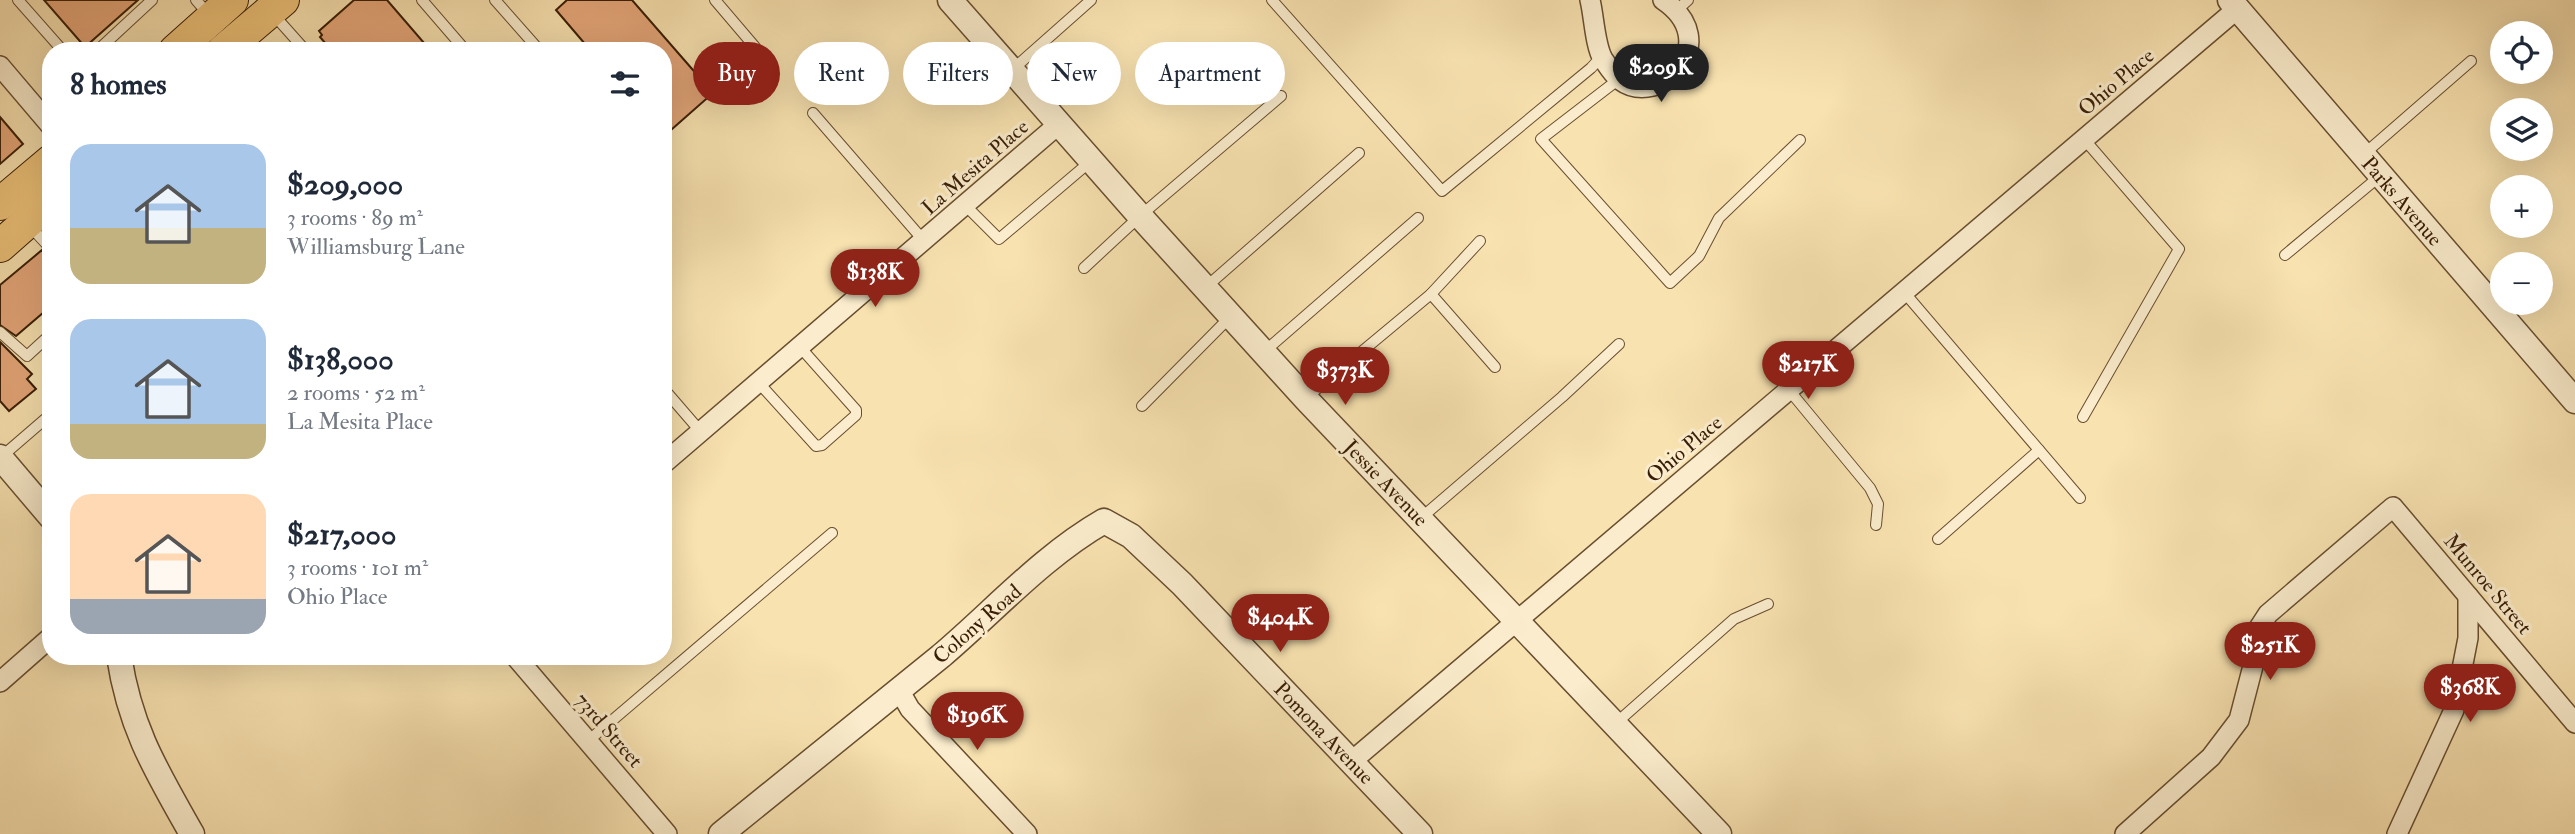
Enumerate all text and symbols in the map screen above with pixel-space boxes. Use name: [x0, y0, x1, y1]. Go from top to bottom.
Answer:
map controls: [2490, 21, 2553, 315]
button: locate: [2490, 21, 2553, 84]
chip: Buy: [693, 42, 780, 105]
chip: Rent: [794, 42, 889, 105]
chip: Filters: [903, 42, 1013, 105]
chip: New: [1027, 42, 1121, 105]
chip: Apartment: [1135, 42, 1285, 105]
street label: Ohio Place: [2073, 42, 2160, 122]
pin: $209K: [1612, 44, 1710, 104]
text: $209K: [1629, 52, 1693, 81]
icon: filters: [606, 65, 644, 103]
text: 8 homes: [70, 66, 167, 103]
button: layers: [2490, 98, 2553, 161]
street label: La Mesita Place: [916, 113, 1035, 221]
street label: Parks Avenue: [2355, 151, 2448, 252]
text: $209,000: [287, 166, 403, 203]
icon: home: [126, 172, 210, 256]
button: +: [2490, 175, 2553, 238]
text: 3 rooms · 89 m²: [287, 203, 423, 232]
text: Williamsburg Lane: [287, 232, 465, 261]
pin: $138K: [826, 250, 924, 309]
button: −: [2490, 252, 2553, 315]
text: $138K: [847, 257, 903, 286]
text: $138,000: [287, 341, 394, 378]
pin: $217K: [1759, 342, 1857, 401]
icon: home: [126, 347, 210, 431]
pin: $373K: [1296, 348, 1394, 407]
text: $217K: [1778, 349, 1838, 378]
text: $373K: [1316, 355, 1374, 384]
text: 2 rooms · 52 m²: [287, 378, 425, 407]
text: La Mesita Place: [287, 407, 433, 436]
street label: Ohio Place: [1641, 409, 1728, 489]
street label: Jessie Avenue: [1337, 433, 1434, 533]
text: $217,000: [287, 516, 396, 553]
icon: home: [126, 522, 210, 606]
street label: Munroe Street: [2438, 528, 2538, 640]
text: 3 rooms · 101 m²: [287, 553, 428, 582]
street label: Colony Road: [927, 578, 1028, 670]
text: Ohio Place: [287, 582, 387, 611]
pin: $404K: [1231, 594, 1329, 654]
text: $404K: [1247, 602, 1313, 631]
pin: $251K: [2221, 622, 2319, 682]
text: $251K: [2240, 630, 2300, 659]
pin: $368K: [2421, 664, 2519, 724]
text: $368K: [2440, 672, 2500, 701]
street label: Pomona Avenue: [1268, 676, 1380, 791]
street label: 73rd Street: [569, 687, 649, 774]
pin: $196K: [928, 692, 1026, 752]
text: $196K: [947, 700, 1007, 729]

